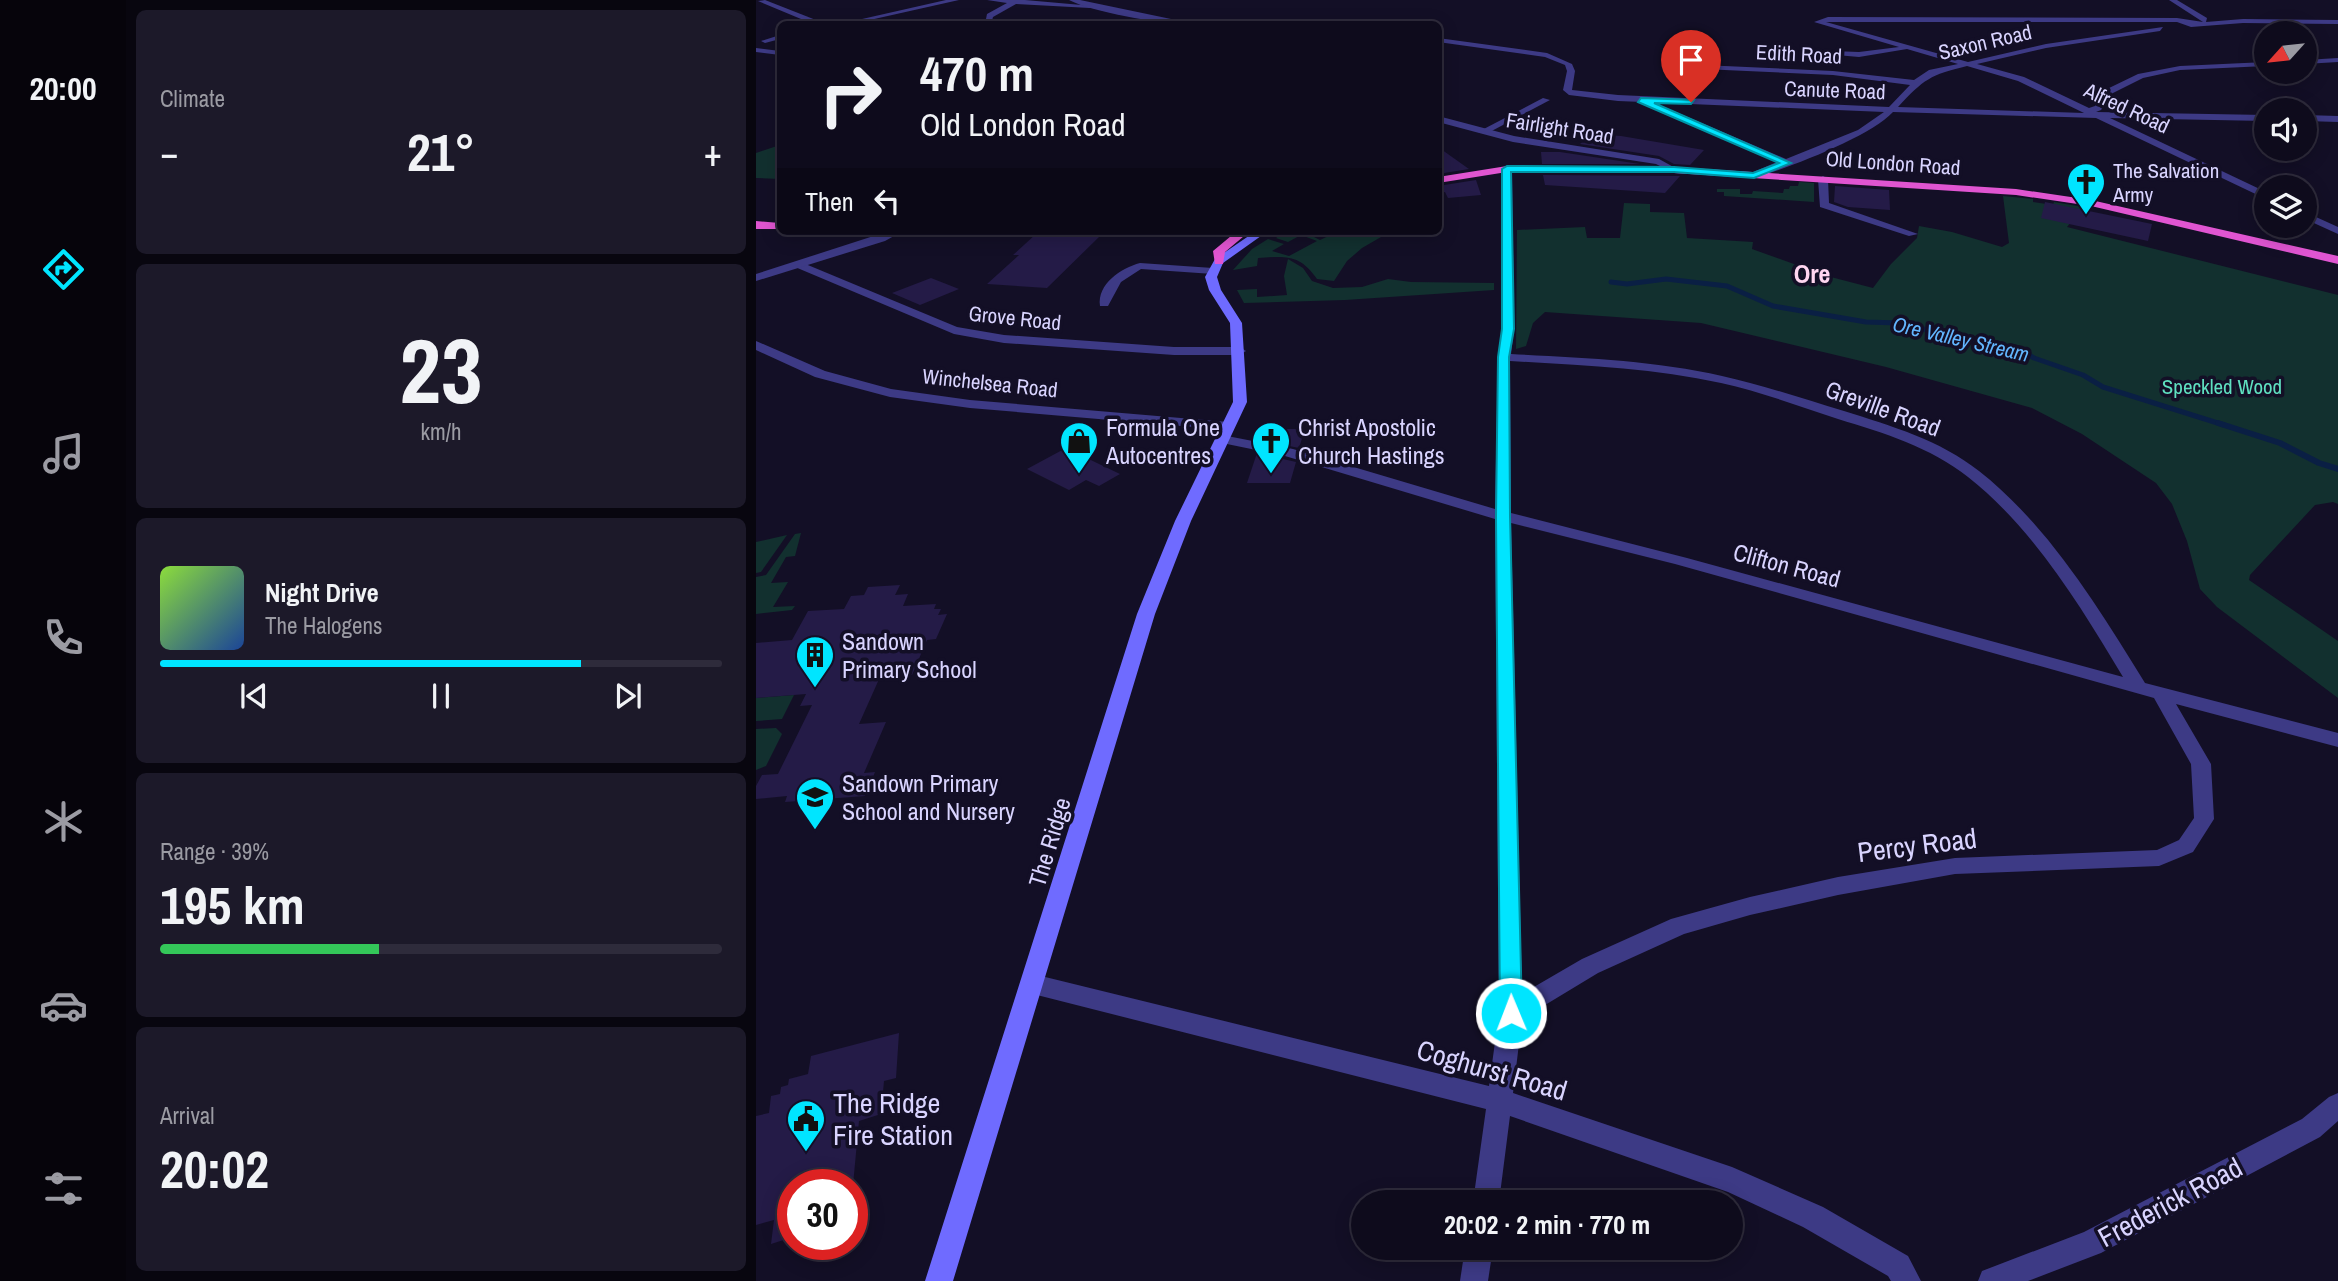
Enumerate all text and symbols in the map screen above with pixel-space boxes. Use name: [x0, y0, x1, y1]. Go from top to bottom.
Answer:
street label: Saxon Road: [1936, 17, 2034, 67]
north arrow: [2254, 21, 2317, 84]
map controls: [2254, 21, 2317, 238]
pin: [1661, 30, 1721, 102]
street label: Edith Road: [1755, 37, 1843, 71]
text: 470 m: [920, 40, 1034, 106]
icon: arrive: [1672, 41, 1710, 79]
icon: right: [805, 49, 896, 140]
text: 20:00: [29, 67, 97, 110]
street label: Canute Road: [1784, 74, 1886, 106]
street label: Alfred Road: [2079, 75, 2174, 140]
text: Climate: [160, 83, 225, 114]
button: sound: [2254, 98, 2317, 161]
text: Old London Road: [920, 103, 1126, 146]
street label: Fairlight Road: [1504, 105, 1616, 151]
text: 21°: [407, 117, 475, 187]
text: −: [160, 127, 178, 178]
text: +: [704, 127, 722, 178]
street label: Old London Road: [1825, 144, 1961, 182]
place label: The Salvation Army: [2112, 156, 2219, 209]
church icon: The Salvation Army: [2065, 161, 2107, 216]
button: layers: [2254, 175, 2317, 238]
icon: left: [868, 182, 906, 220]
text: Then: [805, 184, 854, 219]
icon: directions: [39, 245, 88, 294]
district label: Ore: [1794, 256, 1830, 291]
street label: Grove Road: [967, 299, 1063, 337]
text: 23: [400, 309, 483, 431]
water label: Ore Valley Stream: [1890, 309, 2032, 369]
street label: Winchelsea Road: [921, 361, 1059, 405]
street label: Greville Road: [1821, 372, 1945, 444]
park label: Speckled Wood: [2162, 372, 2282, 401]
place label: Formula One Autocentres: [1105, 411, 1220, 471]
place label: Christ Apostolic Church Hastings: [1298, 411, 1445, 471]
text: km/h: [421, 416, 461, 447]
shop icon: Formula One Autocentres: [1058, 420, 1100, 475]
church icon: Christ Apostolic Church Hastings: [1250, 420, 1292, 475]
icon: music: [39, 429, 88, 478]
street label: Clifton Road: [1730, 535, 1844, 595]
text: Night Drive: [265, 575, 379, 610]
text: The Halogens: [265, 610, 382, 641]
icon: phone: [39, 613, 88, 662]
place label: Sandown Primary School: [842, 625, 977, 685]
building icon: Sandown Primary School: [794, 634, 836, 689]
icon: previous: [235, 677, 273, 715]
icon: pause: [422, 677, 460, 715]
icon: next: [609, 677, 647, 715]
place label: Sandown Primary School and Nursery: [842, 767, 1015, 827]
school or university icon: Sandown Primary School and Nursery: [794, 776, 836, 831]
street label: The Ridge: [1020, 793, 1078, 891]
icon: climate: [39, 797, 88, 846]
street label: Percy Road: [1855, 819, 1979, 871]
text: Range · 39%: [160, 836, 269, 867]
text: 195 km: [160, 870, 305, 940]
position arrow: [1474, 976, 1548, 1050]
icon: car: [39, 981, 88, 1030]
street label: Coghurst Road: [1413, 1030, 1571, 1110]
place label: The Ridge Fire Station: [833, 1084, 953, 1154]
public building icon: The Ridge Fire Station: [785, 1098, 827, 1153]
text: Arrival: [160, 1100, 215, 1131]
text: 20:02: [160, 1134, 269, 1204]
street label: Frederick Road: [2091, 1148, 2249, 1256]
icon: filters: [39, 1164, 88, 1213]
speed limit sign: 30: [777, 1169, 868, 1260]
text: 20:02 · 2 min · 770 m: [1444, 1207, 1650, 1242]

